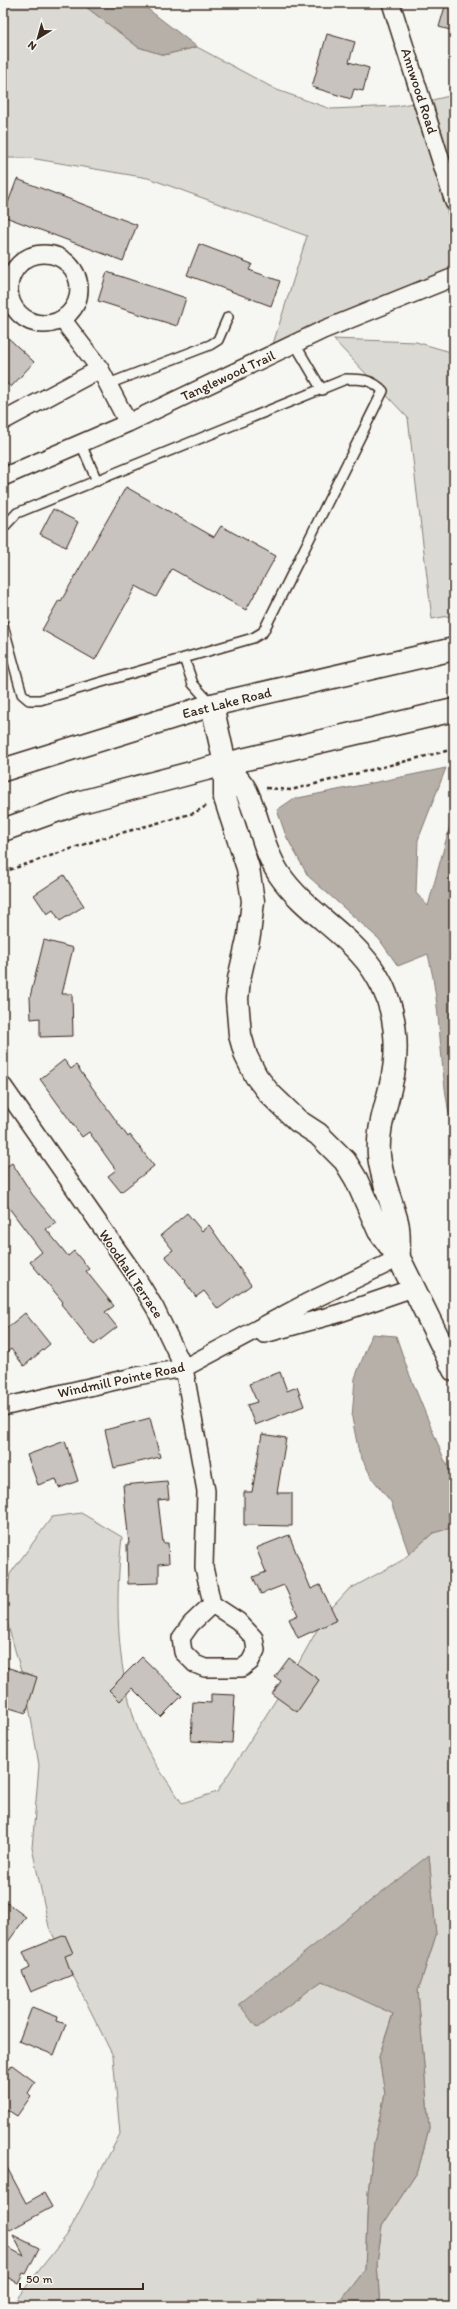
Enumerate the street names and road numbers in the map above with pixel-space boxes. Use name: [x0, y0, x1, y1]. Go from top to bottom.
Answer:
street label: Annwood Road: [397, 46, 441, 137]
street label: Tanglewood Trail: [178, 347, 278, 405]
street label: East Lake Road: [181, 684, 274, 722]
street label: Woodhall Terrace: [95, 1226, 167, 1322]
street label: Windmill Pointe Road: [56, 1358, 187, 1402]

